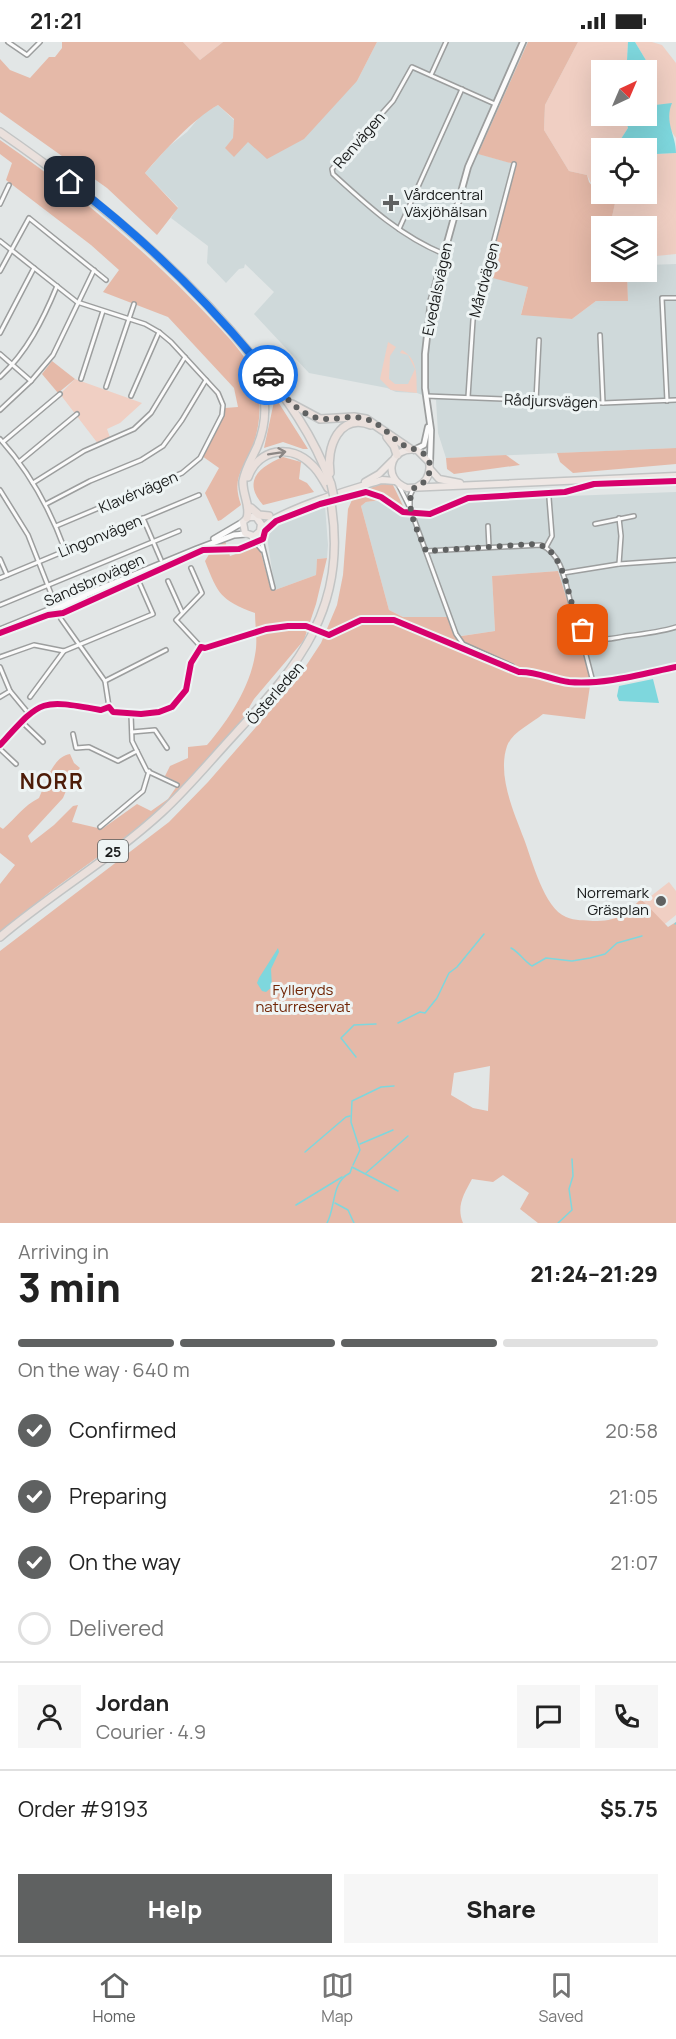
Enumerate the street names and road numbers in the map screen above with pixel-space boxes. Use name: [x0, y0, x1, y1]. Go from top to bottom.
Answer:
street label: Renvägen: [329, 107, 390, 173]
street label: Evedalsvägen: [417, 240, 457, 338]
street label: Mårdvägen: [464, 240, 504, 320]
street label: Rådjursvägen: [504, 389, 598, 413]
street label: Klavérvägen: [95, 466, 181, 518]
street label: Lingonvägen: [55, 510, 145, 562]
street label: Sandsbrovägen: [41, 548, 148, 612]
street label: Österleden: [242, 657, 308, 729]
road number: 25: [98, 840, 128, 862]

